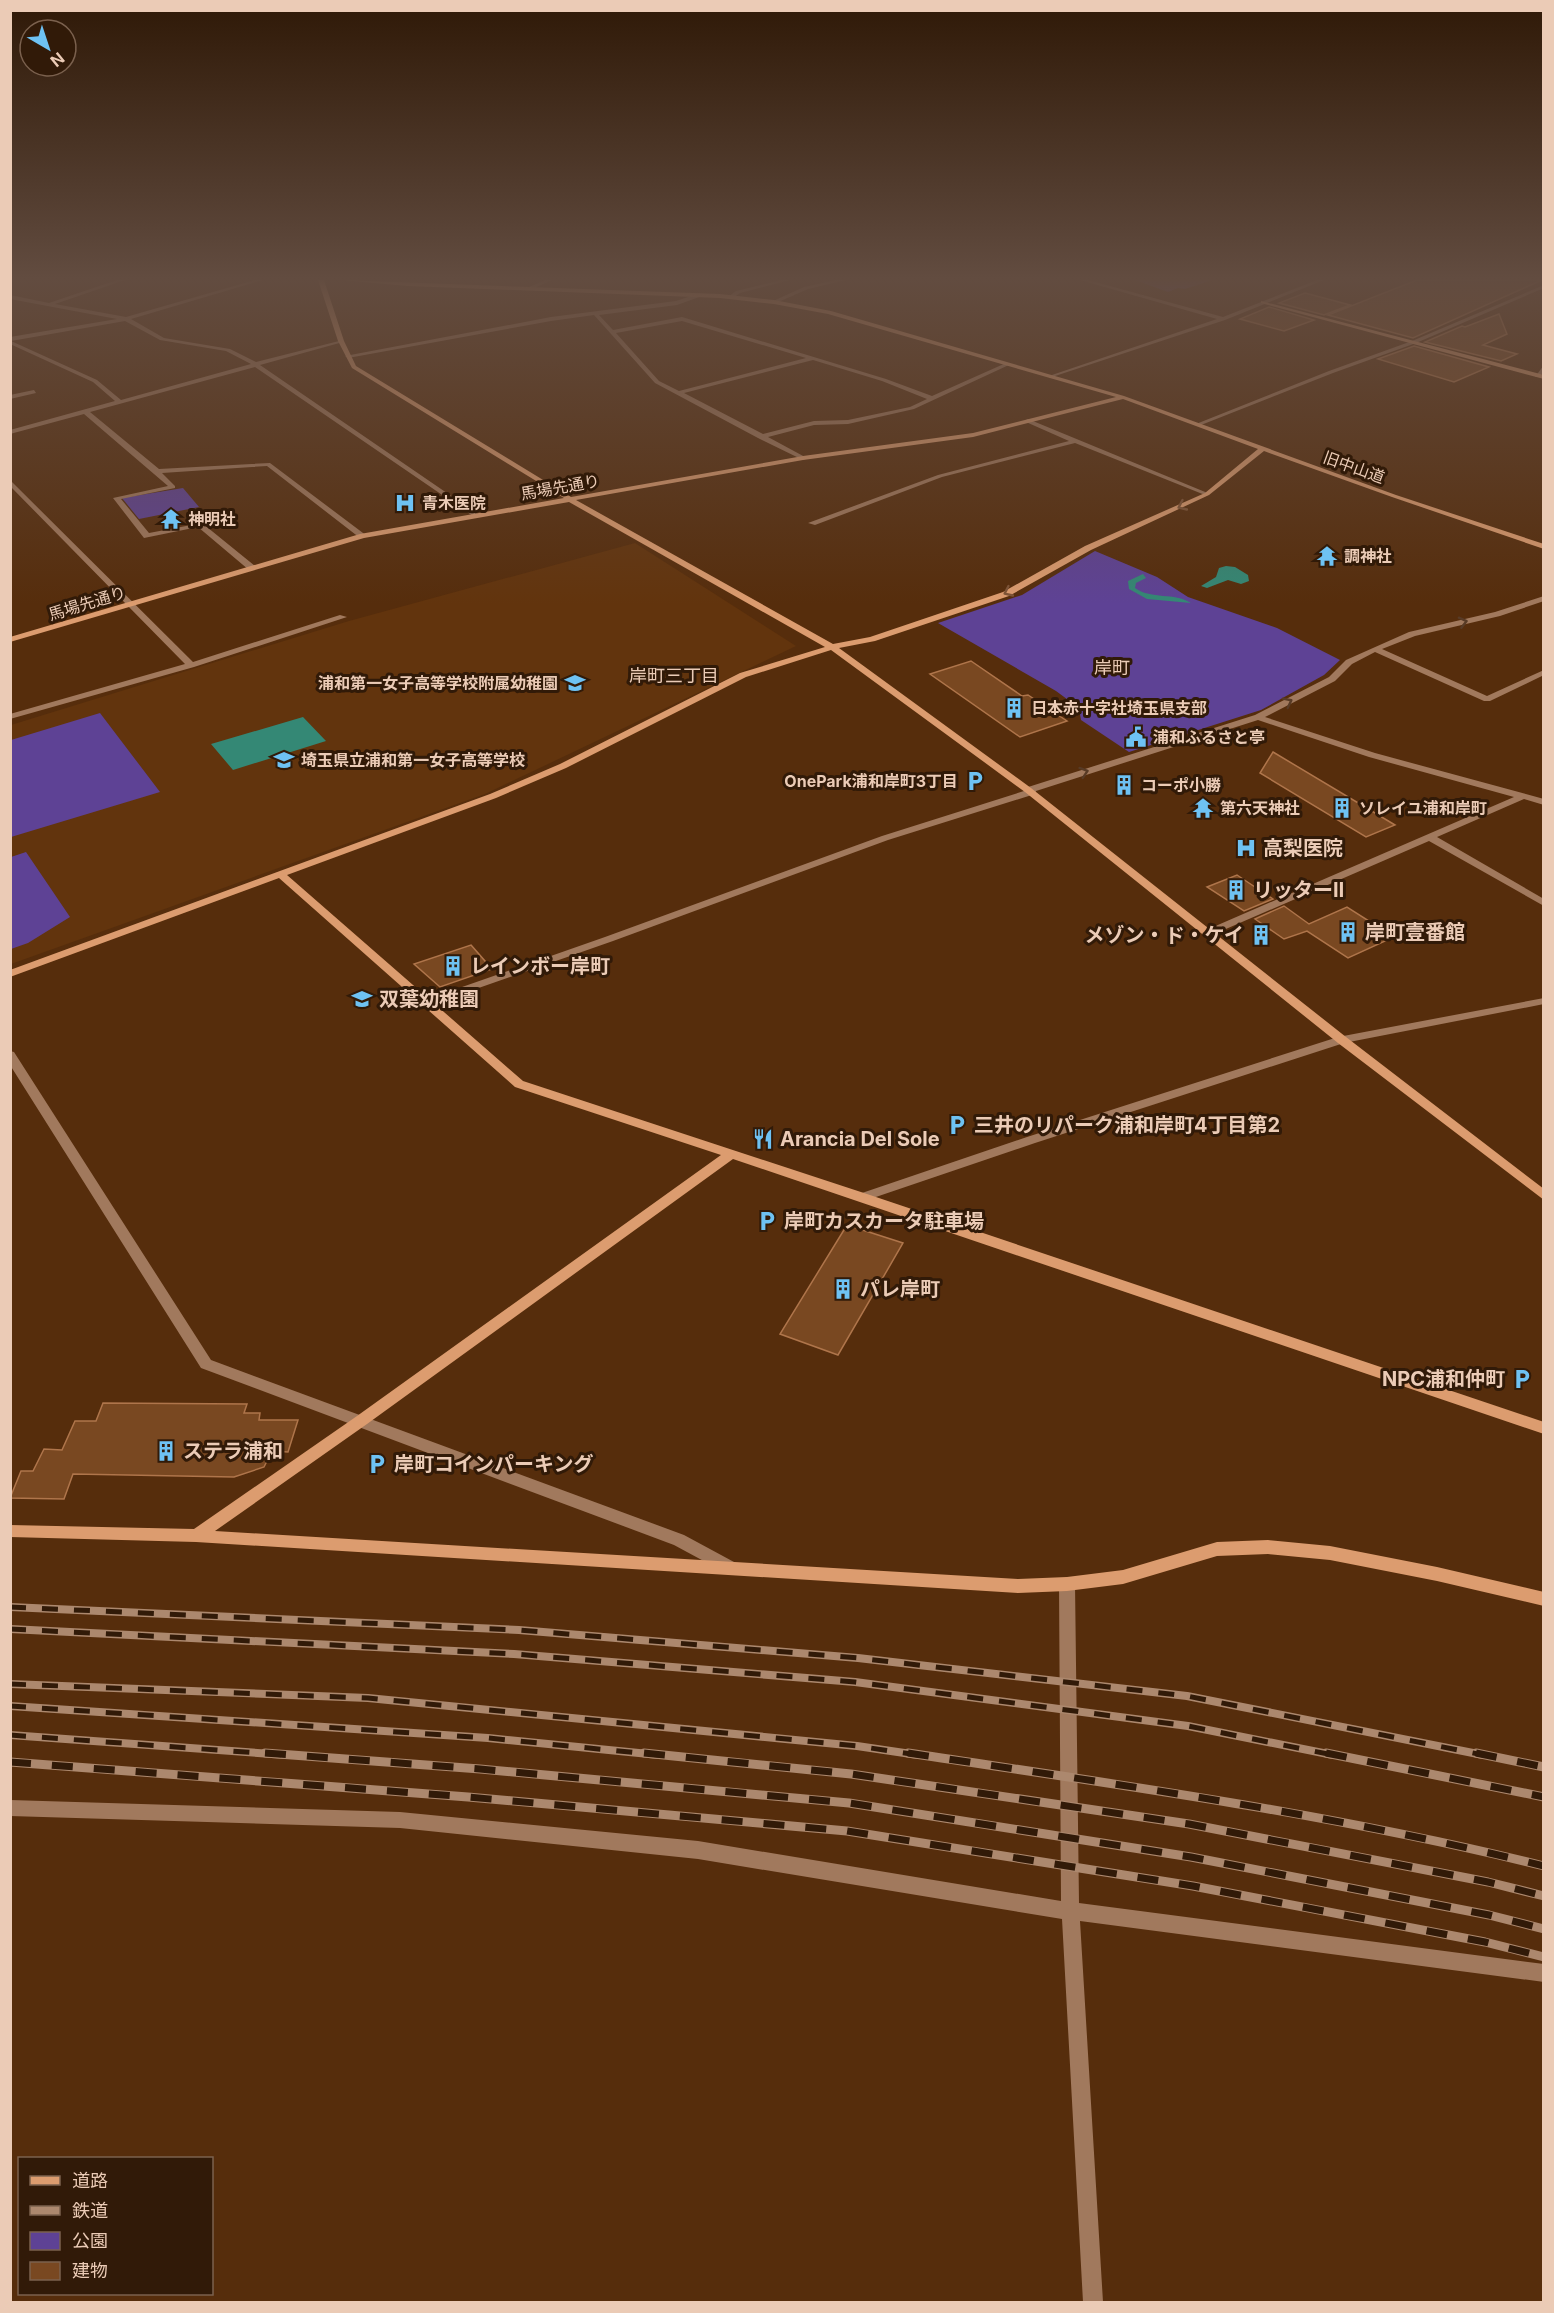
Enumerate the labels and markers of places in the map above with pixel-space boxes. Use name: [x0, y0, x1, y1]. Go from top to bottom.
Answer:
hospital icon: 青木医院: [393, 491, 417, 515]
place label: 青木医院: [422, 493, 486, 513]
temple icon: 神明社: [159, 507, 183, 531]
place label: 神明社: [188, 509, 236, 529]
temple icon: 調神社: [1315, 544, 1339, 568]
place label: 調神社: [1344, 546, 1392, 566]
school or university icon: 浦和第一女子高等学校附属幼稚園: [563, 671, 587, 695]
place label: 浦和第一女子高等学校附属幼稚園: [318, 673, 558, 693]
building icon: 日本赤十字社埼玉県支部: [1002, 696, 1026, 720]
place label: 日本赤十字社埼玉県支部: [1031, 698, 1207, 718]
public building icon: 浦和ふるさと亭: [1124, 725, 1148, 749]
place label: 浦和ふるさと亭: [1153, 727, 1265, 747]
school or university icon: 埼玉県立浦和第一女子高等学校: [272, 748, 296, 772]
place label: 埼玉県立浦和第一女子高等学校: [301, 750, 525, 770]
parking icon: OnePark浦和岸町3丁目: [963, 769, 987, 793]
place label: OnePark浦和岸町3丁目: [784, 771, 958, 791]
building icon: コーポ小勝: [1112, 773, 1136, 797]
place label: コーポ小勝: [1141, 775, 1221, 795]
temple icon: 第六天神社: [1191, 796, 1215, 820]
building icon: ソレイユ浦和岸町: [1330, 796, 1354, 820]
place label: 第六天神社: [1220, 798, 1300, 818]
place label: ソレイユ浦和岸町: [1359, 798, 1487, 818]
hospital icon: 高梨医院: [1234, 836, 1258, 860]
place label: 高梨医院: [1263, 836, 1343, 860]
building icon: リッターⅡ: [1224, 878, 1248, 902]
place label: リッターⅡ: [1253, 878, 1344, 902]
building icon: 岸町壹番館: [1336, 920, 1360, 944]
place label: 岸町壹番館: [1365, 920, 1465, 944]
place label: メゾン・ド・ケイ: [1084, 923, 1244, 947]
building icon: メゾン・ド・ケイ: [1249, 923, 1273, 947]
building icon: レインボー岸町: [441, 954, 465, 978]
place label: レインボー岸町: [470, 954, 610, 978]
school or university icon: 双葉幼稚園: [350, 987, 374, 1011]
place label: 双葉幼稚園: [379, 987, 479, 1011]
parking icon: 三井のリパーク浦和岸町4丁目第2: [945, 1113, 969, 1137]
place label: 三井のリパーク浦和岸町4丁目第2: [974, 1113, 1280, 1137]
restaurant icon: Arancia Del Sole: [751, 1127, 775, 1151]
place label: Arancia Del Sole: [780, 1127, 940, 1151]
parking icon: 岸町カスカータ駐車場: [755, 1209, 779, 1233]
place label: 岸町カスカータ駐車場: [784, 1209, 984, 1233]
building icon: パレ岸町: [831, 1277, 855, 1301]
place label: パレ岸町: [860, 1277, 940, 1301]
place label: NPC浦和仲町: [1382, 1367, 1505, 1391]
parking icon: NPC浦和仲町: [1510, 1367, 1534, 1391]
building icon: ステラ浦和: [154, 1439, 178, 1463]
place label: ステラ浦和: [183, 1439, 283, 1463]
parking icon: 岸町コインパーキング: [365, 1452, 389, 1476]
place label: 岸町コインパーキング: [394, 1452, 593, 1476]

